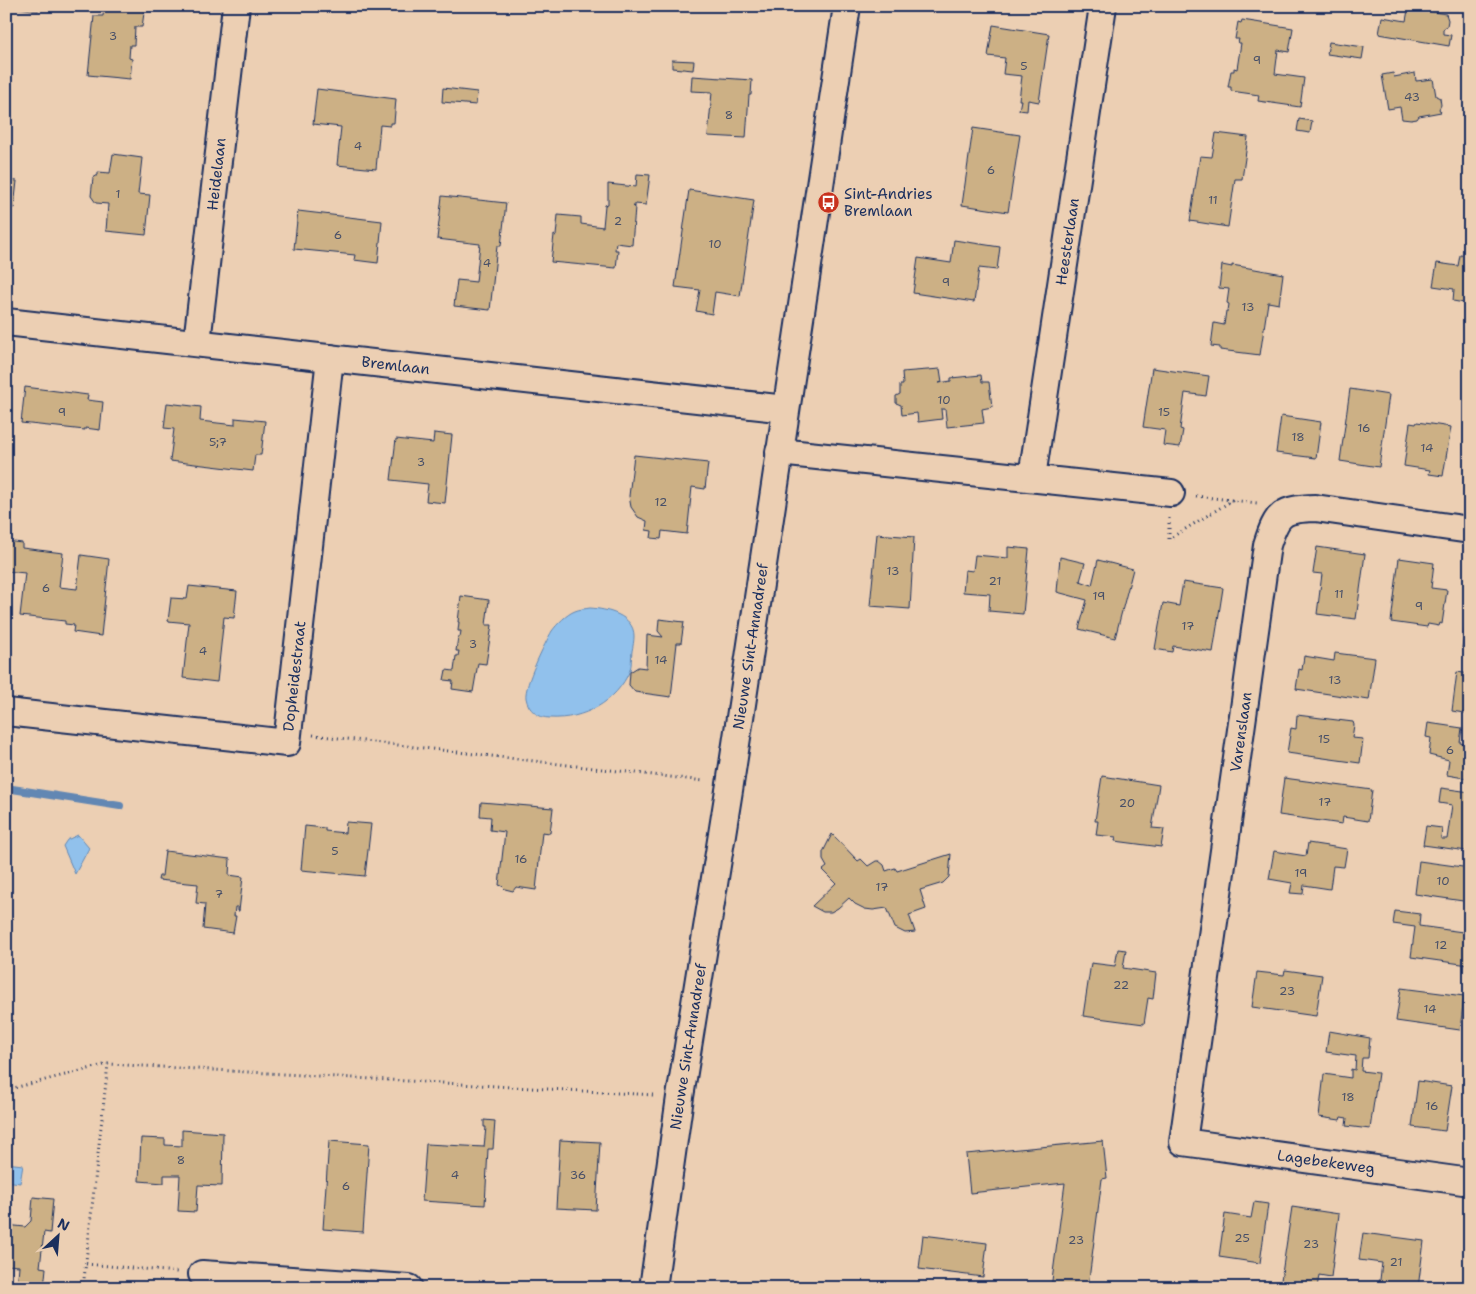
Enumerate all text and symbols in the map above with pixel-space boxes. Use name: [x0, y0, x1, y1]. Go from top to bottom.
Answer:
house number: 3: [109, 28, 117, 44]
house number: 9: [1253, 52, 1261, 68]
house number: 5: [1020, 58, 1028, 74]
house number: 43: [1404, 89, 1420, 105]
house number: 8: [725, 107, 733, 123]
street label: Heidelaan: [202, 137, 231, 212]
house number: 4: [354, 138, 362, 154]
house number: 6: [987, 162, 995, 178]
place label: Sint-Andries Bremlaan: [844, 184, 933, 221]
house number: 1: [115, 186, 121, 202]
bus stop icon: Sint-Andries Bremlaan: [816, 191, 840, 215]
house number: 11: [1208, 192, 1218, 208]
street label: Heesterlaan: [1051, 197, 1084, 287]
house number: 2: [614, 213, 622, 229]
house number: 6: [334, 227, 342, 243]
house number: 10: [708, 236, 722, 252]
house number: 4: [483, 255, 491, 271]
house number: 9: [942, 274, 950, 290]
house number: 13: [1242, 299, 1254, 315]
street label: Bremlaan: [360, 352, 431, 379]
house number: 10: [937, 392, 951, 408]
house number: 9: [58, 404, 66, 420]
house number: 15: [1158, 404, 1170, 420]
house number: 16: [1357, 420, 1371, 436]
house number: 18: [1291, 429, 1305, 445]
house number: 5;7: [209, 434, 227, 450]
house number: 14: [1421, 440, 1433, 456]
house number: 3: [417, 454, 425, 470]
house number: 12: [655, 494, 667, 510]
street label: Nieuwe Sint-Annadreef: [728, 561, 773, 731]
house number: 13: [887, 563, 899, 579]
house number: 21: [989, 573, 1001, 589]
house number: 6: [42, 580, 50, 596]
house number: 11: [1334, 586, 1344, 602]
house number: 19: [1093, 588, 1105, 604]
house number: 9: [1415, 598, 1423, 614]
house number: 17: [1182, 618, 1194, 634]
street label: Dopheidestraat: [278, 620, 311, 732]
house number: 3: [469, 636, 477, 652]
house number: 4: [199, 643, 207, 659]
house number: 14: [655, 652, 667, 668]
house number: 13: [1329, 672, 1341, 688]
street label: Varenslaan: [1225, 690, 1257, 774]
house number: 15: [1318, 731, 1330, 747]
house number: 6: [1446, 742, 1454, 758]
house number: 17: [1319, 794, 1331, 810]
house number: 20: [1119, 795, 1135, 811]
house number: 5: [331, 843, 339, 859]
house number: 16: [514, 851, 528, 867]
house number: 19: [1295, 865, 1307, 881]
house number: 10: [1436, 873, 1450, 889]
house number: 17: [876, 879, 888, 895]
house number: 7: [215, 886, 223, 902]
house number: 12: [1435, 937, 1447, 953]
street label: Nieuwe Sint-Annadreef: [665, 961, 711, 1131]
house number: 22: [1113, 977, 1129, 993]
house number: 23: [1279, 983, 1295, 999]
house number: 14: [1424, 1001, 1436, 1017]
house number: 18: [1341, 1089, 1355, 1105]
house number: 16: [1425, 1098, 1439, 1114]
street label: Lagebekeweg: [1276, 1145, 1376, 1179]
house number: 8: [177, 1152, 185, 1168]
house number: 4: [451, 1167, 459, 1183]
house number: 36: [570, 1167, 586, 1183]
house number: 6: [342, 1178, 350, 1194]
north arrow: [32, 1212, 82, 1262]
text: N: [55, 1214, 73, 1235]
house number: 25: [1234, 1230, 1250, 1246]
house number: 23: [1068, 1232, 1084, 1248]
house number: 23: [1303, 1236, 1319, 1252]
house number: 21: [1390, 1254, 1402, 1270]

